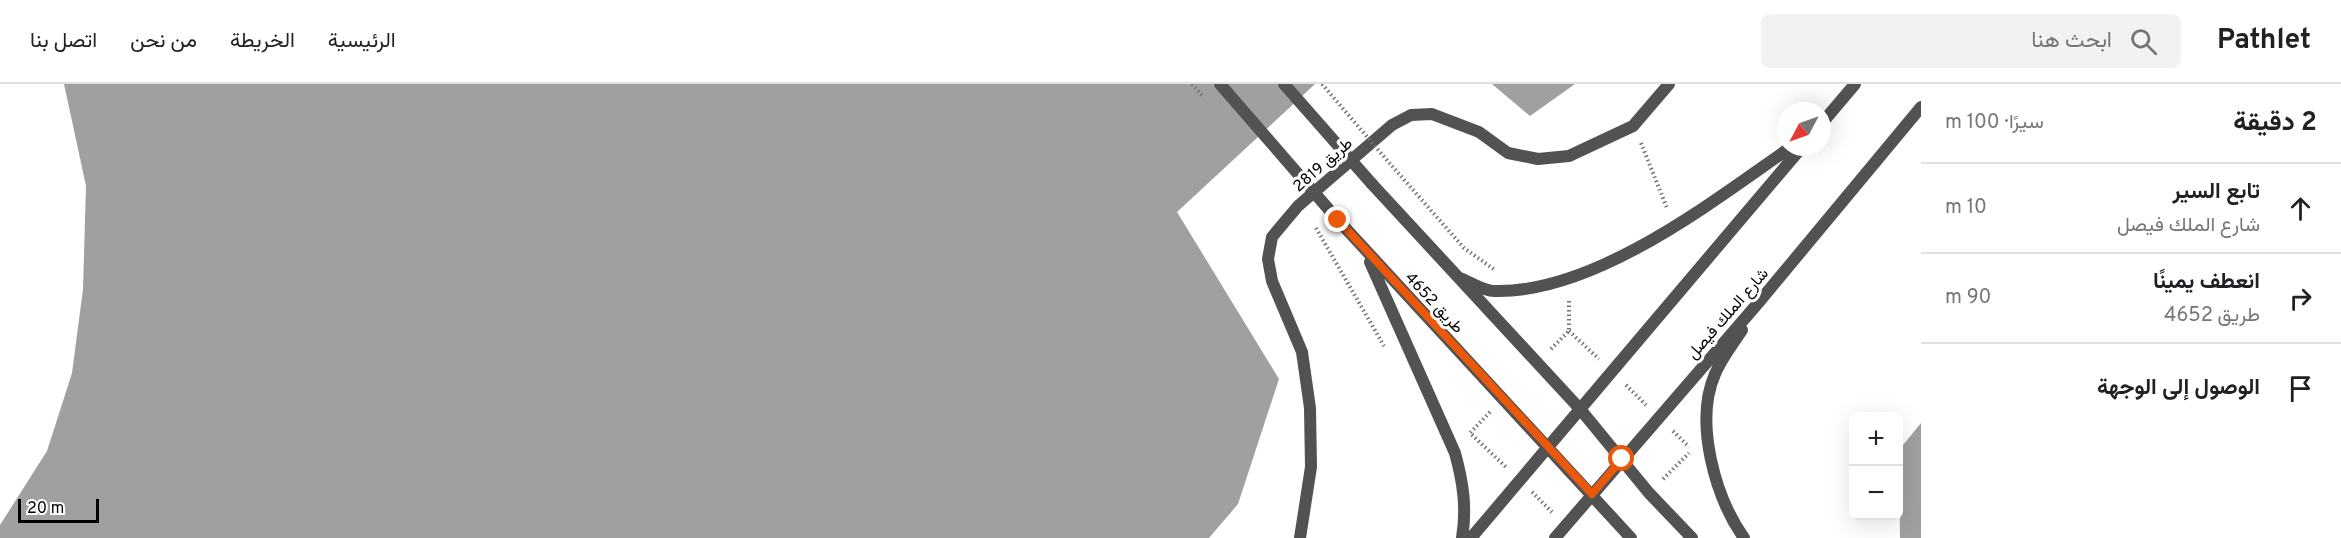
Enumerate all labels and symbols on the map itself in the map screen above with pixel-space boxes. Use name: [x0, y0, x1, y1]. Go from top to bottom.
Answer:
north arrow: [1777, 102, 1831, 156]
street label: طريق 2819: [1289, 134, 1357, 197]
route end: [1324, 206, 1350, 232]
street label: شارع الملك فيصل: [1683, 265, 1774, 364]
street label: طريق 4652: [1400, 268, 1467, 338]
route start: [1608, 445, 1634, 471]
scale bar: [18, 496, 99, 524]

